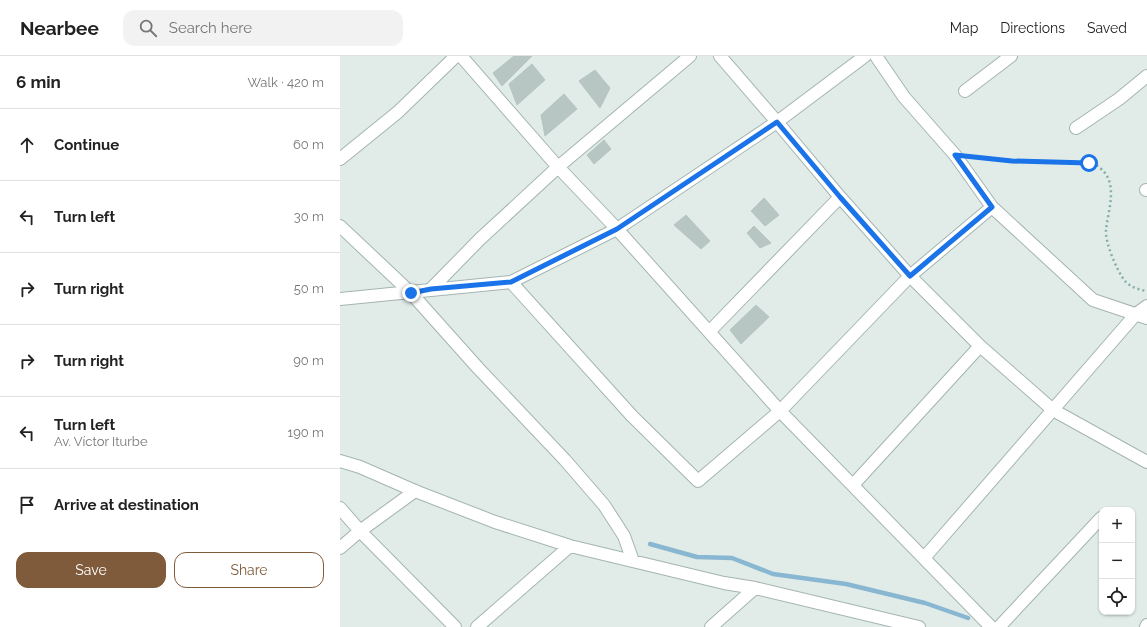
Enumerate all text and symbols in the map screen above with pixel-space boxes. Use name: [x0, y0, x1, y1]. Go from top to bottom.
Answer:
search box: [123, 10, 403, 46]
text: Nearbee: [20, 17, 99, 39]
icon: search: [137, 17, 159, 39]
text: Search here: [169, 19, 252, 37]
text: Map: [950, 20, 978, 36]
text: Directions: [1000, 20, 1065, 36]
text: Saved: [1087, 20, 1127, 36]
text: 6 min: [16, 72, 61, 92]
text: Walk · 420 m: [247, 75, 324, 90]
icon: ahead: [16, 134, 38, 156]
text: Continue: [54, 136, 119, 154]
text: 60 m: [293, 137, 324, 152]
route start: [1080, 154, 1098, 172]
icon: left: [16, 206, 38, 228]
text: Turn left: [54, 208, 115, 226]
text: 30 m: [294, 209, 324, 224]
icon: right: [16, 278, 38, 300]
text: Turn right: [54, 280, 124, 298]
text: 50 m: [294, 281, 324, 296]
route end: [402, 284, 420, 302]
icon: right: [16, 350, 38, 372]
text: Turn right: [54, 352, 124, 370]
text: 90 m: [293, 353, 324, 368]
text: Turn left: [54, 416, 115, 434]
icon: left: [16, 422, 38, 444]
text: 190 m: [288, 425, 324, 440]
text: Av. Víctor Iturbe: [54, 434, 148, 449]
icon: arrive: [16, 494, 38, 516]
text: Arrive at destination: [54, 496, 199, 514]
map controls: [1099, 507, 1135, 615]
button: +: [1099, 507, 1135, 543]
button: −: [1099, 543, 1135, 579]
button: Save: [16, 552, 166, 588]
button: Share: [174, 552, 324, 588]
button: locate: [1099, 579, 1135, 615]

